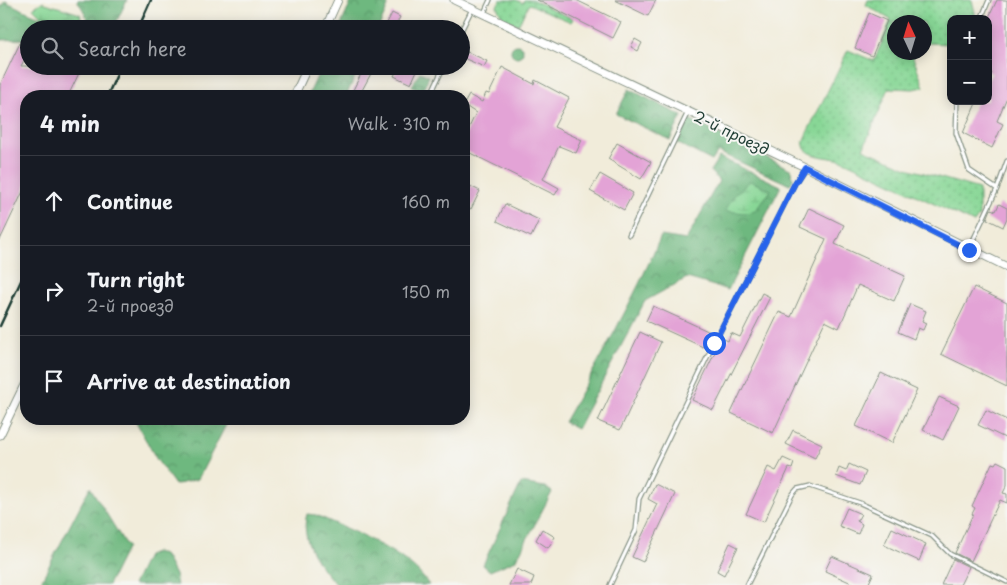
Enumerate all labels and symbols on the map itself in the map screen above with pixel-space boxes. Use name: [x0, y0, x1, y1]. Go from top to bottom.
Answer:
north arrow: [887, 15, 932, 60]
street label: 2-й проезд: [690, 104, 774, 160]
route end: [958, 239, 981, 262]
route start: [703, 332, 726, 355]

